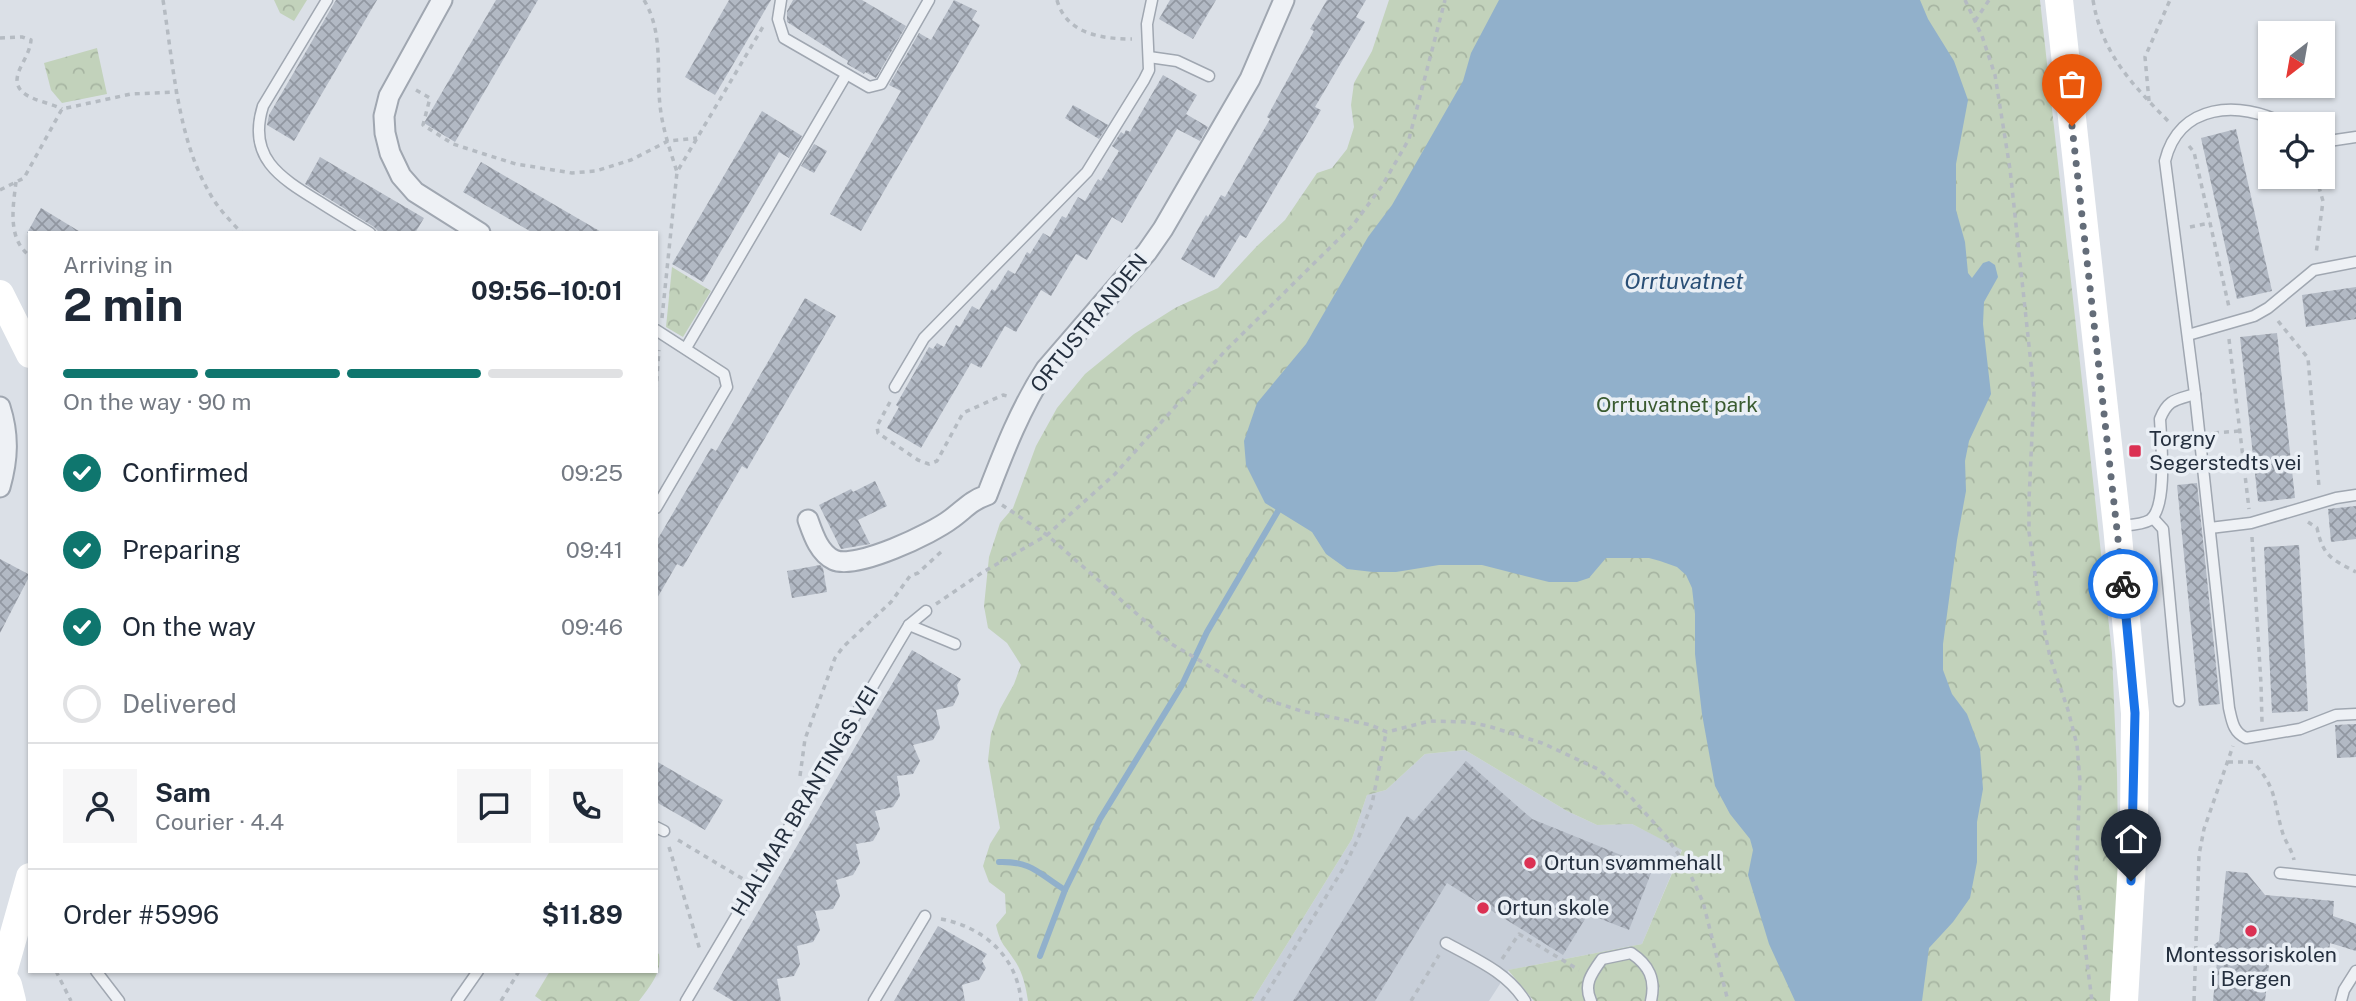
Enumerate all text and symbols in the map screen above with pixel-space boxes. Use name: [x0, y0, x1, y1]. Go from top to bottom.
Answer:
north arrow: [2258, 21, 2334, 98]
map controls: [2258, 21, 2335, 189]
pin: [2042, 54, 2102, 126]
icon: bag: [2053, 65, 2091, 103]
button: locate: [2258, 112, 2335, 189]
street label: ORTUSTRANDEN: [1025, 248, 1152, 397]
text: Arriving in: [63, 251, 173, 278]
water label: Orrtuvatnet: [1624, 267, 1744, 294]
text: 09:56–10:01: [471, 275, 623, 306]
text: 2 min: [63, 277, 183, 331]
text: On the way · 90 m: [63, 388, 251, 415]
park label: Orrtuvatnet park: [1596, 392, 1758, 417]
place label: Torgny Segerstedts vei: [2149, 426, 2301, 475]
marker: Torgny Segerstedts vei: [2127, 443, 2143, 459]
icon: check: [63, 454, 101, 492]
text: Confirmed: [122, 457, 249, 488]
text: 09:25: [561, 459, 623, 486]
icon: check: [63, 531, 101, 569]
text: Preparing: [122, 534, 241, 565]
text: 09:41: [566, 536, 623, 563]
courier: [2088, 549, 2158, 619]
icon: bike: [2104, 565, 2142, 603]
icon: check: [63, 608, 101, 646]
text: On the way: [122, 611, 256, 642]
text: 09:46: [561, 613, 623, 640]
street label: HJALMAR BRANTINGS VEI: [726, 681, 883, 920]
text: Delivered: [122, 688, 237, 719]
button: person: [63, 769, 137, 843]
button: chat: [457, 769, 531, 843]
button: phone: [549, 769, 623, 843]
text: Sam: [155, 777, 211, 808]
text: Courier · 4.4: [155, 808, 284, 835]
pin: [2101, 809, 2161, 881]
icon: home: [2112, 820, 2150, 858]
place label: Ortun svømmehall: [1544, 850, 1722, 875]
marker: Ortun svømmehall: [1522, 855, 1538, 871]
place label: Ortun skole: [1497, 895, 1609, 920]
text: Order #5996: [63, 899, 219, 930]
text: $11.89: [542, 899, 623, 930]
marker: Ortun skole: [1475, 900, 1491, 916]
marker: Montessoriskolen i Bergen: [2243, 923, 2259, 939]
place label: Montessoriskolen i Bergen: [2165, 942, 2337, 991]

